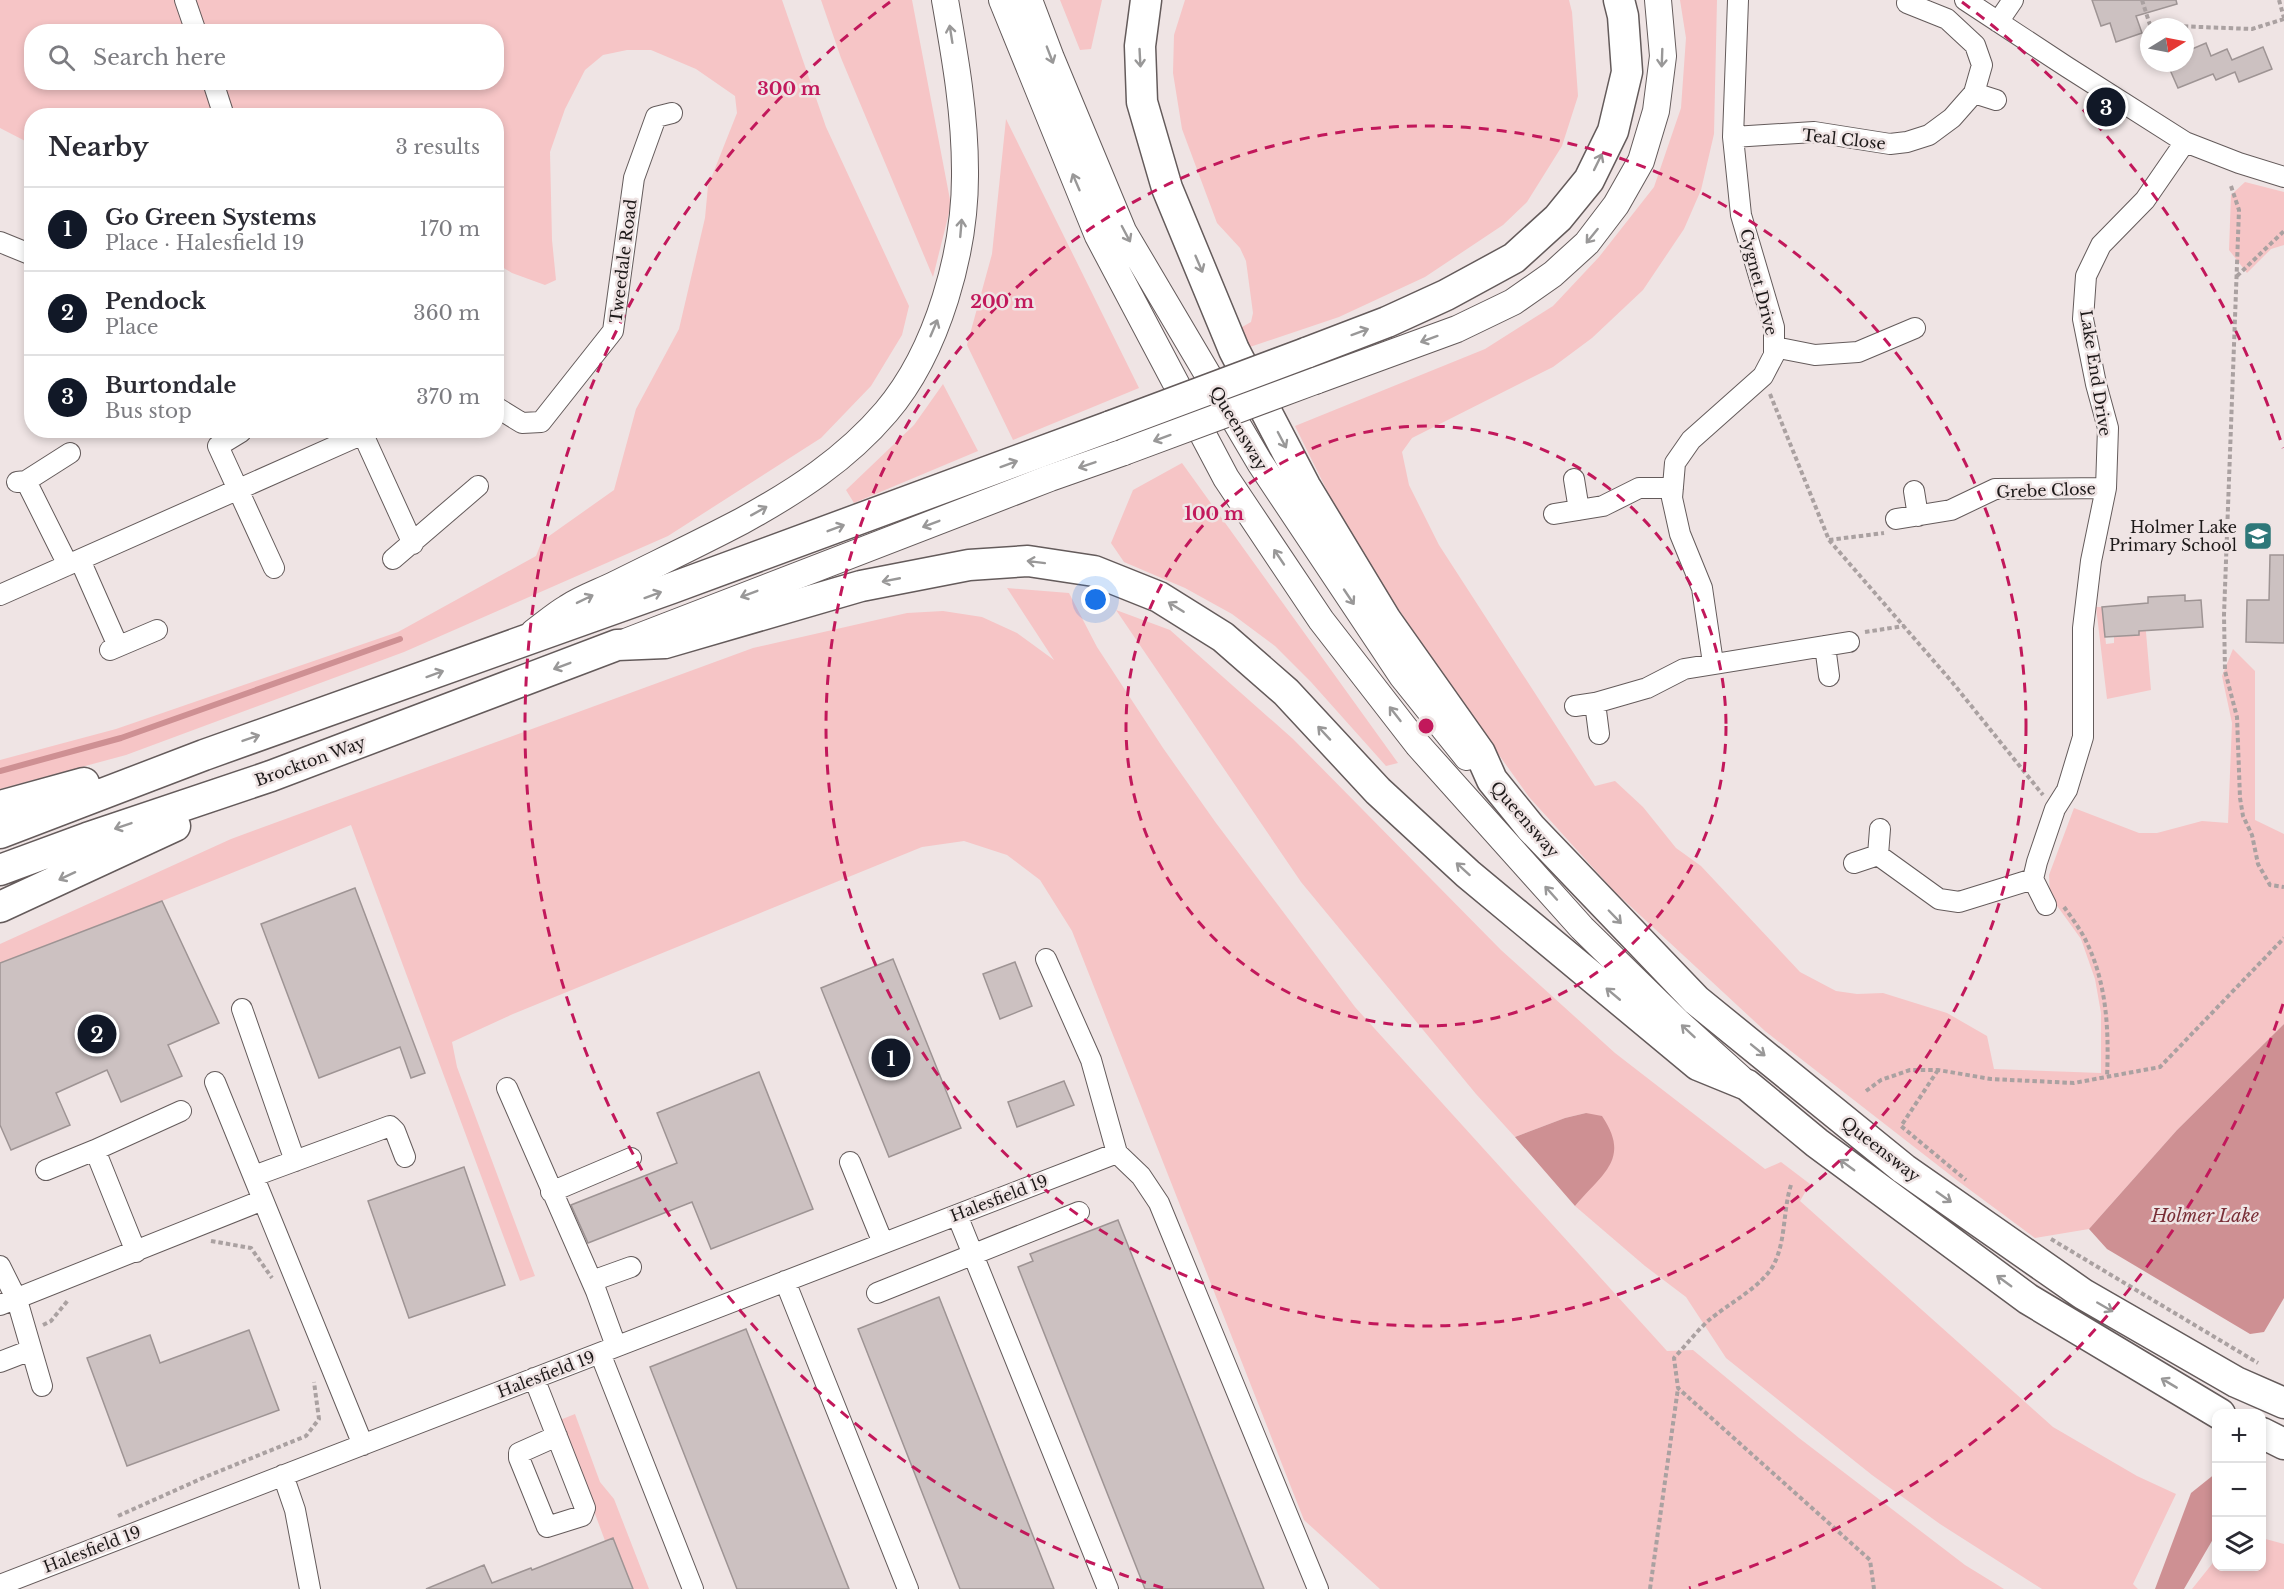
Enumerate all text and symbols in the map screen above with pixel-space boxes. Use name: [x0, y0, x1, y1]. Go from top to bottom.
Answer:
north arrow: [2140, 18, 2194, 72]
search box: [24, 24, 504, 90]
one-way arrow: [945, 25, 956, 45]
icon: search: [45, 41, 78, 74]
text: Search here: [93, 44, 226, 71]
one-way arrow: [1045, 45, 1056, 64]
one-way arrow: [1135, 48, 1146, 68]
one-way arrow: [1656, 48, 1667, 68]
text: 300 m: [757, 78, 821, 100]
pin: 3: [2086, 84, 2126, 130]
street label: Teal Close: [1801, 125, 1887, 153]
text: Nearby: [48, 131, 149, 163]
text: 3 results: [396, 135, 480, 159]
one-way arrow: [1593, 153, 1605, 171]
one-way arrow: [1070, 174, 1081, 192]
street label: Tweedale Road: [605, 198, 641, 324]
text: Go Green Systems: [105, 204, 316, 231]
text: 1: [63, 217, 72, 241]
text: 170 m: [420, 217, 480, 241]
one-way arrow: [956, 219, 967, 238]
one-way arrow: [1121, 225, 1132, 243]
street label: Cygnet Drive: [1736, 227, 1782, 337]
one-way arrow: [1586, 228, 1599, 244]
text: Place · Halesfield 19: [105, 231, 304, 255]
one-way arrow: [1194, 254, 1205, 273]
text: Pendock: [105, 288, 206, 315]
text: 200 m: [970, 291, 1034, 313]
text: 2: [61, 301, 74, 325]
text: 360 m: [413, 301, 480, 325]
street label: Lake End Drive: [2076, 309, 2116, 437]
text: Place: [105, 315, 159, 339]
one-way arrow: [929, 319, 940, 338]
one-way arrow: [1351, 326, 1369, 337]
one-way arrow: [1421, 334, 1439, 345]
text: Burtondale: [105, 372, 236, 399]
street label: Queensway: [1206, 382, 1272, 474]
text: 3: [61, 385, 74, 409]
text: 370 m: [416, 385, 480, 409]
text: Bus stop: [105, 399, 192, 423]
one-way arrow: [1276, 431, 1288, 449]
one-way arrow: [1153, 434, 1172, 445]
one-way arrow: [999, 457, 1018, 468]
one-way arrow: [1078, 460, 1097, 471]
street label: Grebe Close: [1996, 478, 2096, 502]
text: 100 m: [1184, 503, 1244, 525]
one-way arrow: [750, 505, 767, 517]
place label: Holmer Lake Primary School: [2109, 517, 2237, 555]
one-way arrow: [922, 519, 941, 530]
school or university icon: Holmer Lake Primary School: [2242, 520, 2274, 552]
one-way arrow: [826, 521, 845, 532]
one-way arrow: [1273, 550, 1285, 566]
one-way arrow: [1026, 556, 1046, 567]
one-way arrow: [882, 575, 901, 586]
your location: [1081, 585, 1110, 614]
one-way arrow: [1343, 588, 1355, 605]
one-way arrow: [643, 589, 662, 600]
one-way arrow: [740, 589, 759, 600]
one-way arrow: [575, 593, 593, 604]
one-way arrow: [1168, 601, 1185, 613]
one-way arrow: [553, 661, 572, 672]
one-way arrow: [425, 667, 444, 678]
one-way arrow: [1388, 707, 1401, 723]
centre of rings: [1416, 716, 1436, 736]
one-way arrow: [1317, 726, 1331, 741]
street label: Brockton Way: [252, 731, 369, 790]
one-way arrow: [241, 732, 260, 743]
street label: Queensway: [1486, 777, 1564, 862]
one-way arrow: [114, 821, 133, 832]
one-way arrow: [1456, 862, 1471, 876]
one-way arrow: [59, 870, 77, 882]
one-way arrow: [1544, 885, 1558, 900]
one-way arrow: [1608, 910, 1623, 925]
one-way arrow: [1606, 987, 1621, 1001]
pin: 2: [78, 1012, 116, 1056]
one-way arrow: [1681, 1024, 1696, 1038]
pin: 1: [872, 1036, 910, 1080]
one-way arrow: [1750, 1044, 1766, 1057]
street label: Queensway: [1838, 1112, 1925, 1186]
one-way arrow: [1839, 1159, 1855, 1171]
street label: Halesfield 19: [947, 1170, 1051, 1226]
one-way arrow: [1935, 1191, 1951, 1203]
water label: Holmer Lake: [2150, 1205, 2259, 1227]
one-way arrow: [1996, 1275, 2012, 1287]
one-way arrow: [2096, 1301, 2113, 1313]
street label: Halesfield 19: [494, 1346, 598, 1402]
one-way arrow: [2161, 1377, 2178, 1389]
map controls: [2212, 1409, 2266, 1571]
button: +: [2212, 1409, 2266, 1463]
button: −: [2212, 1463, 2266, 1517]
button: layers: [2212, 1517, 2266, 1571]
street label: Halesfield 19: [40, 1521, 144, 1577]

